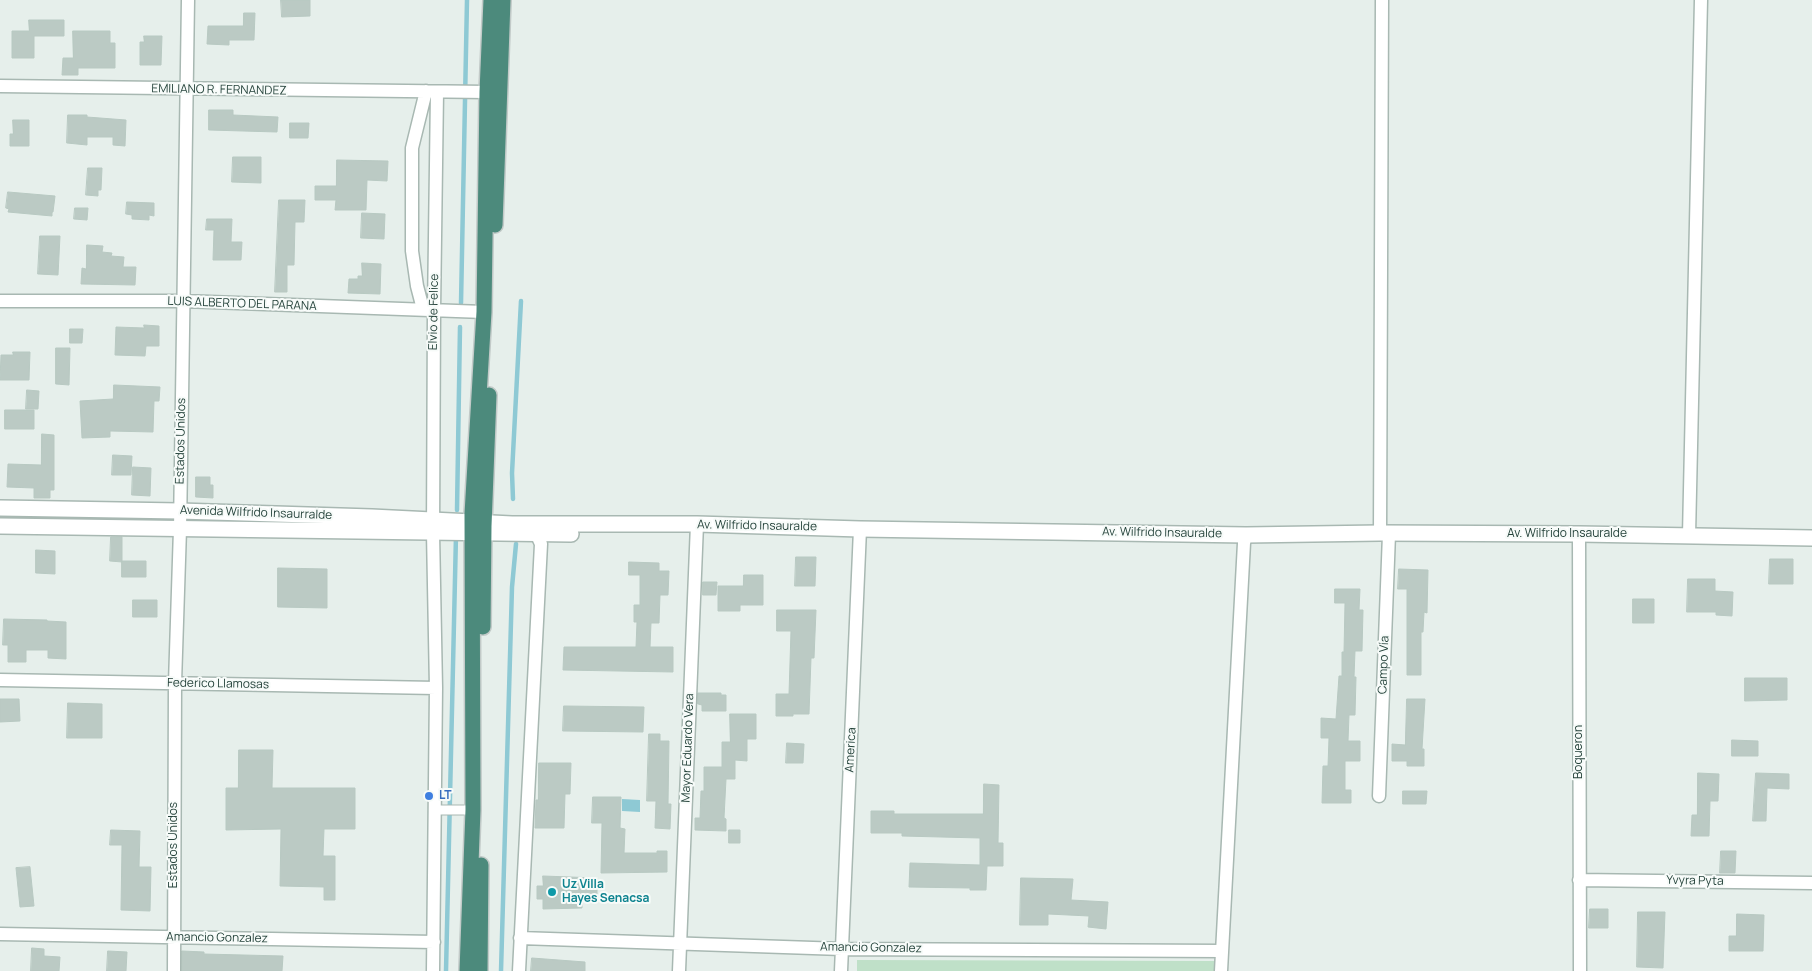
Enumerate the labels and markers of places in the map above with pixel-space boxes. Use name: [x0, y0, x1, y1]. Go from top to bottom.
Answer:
place label: LT: [439, 789, 451, 803]
marker: LT: [423, 790, 435, 802]
place label: Uz Villa Hayes Senacsa: [562, 878, 649, 906]
marker: Uz Villa Hayes Senacsa: [546, 886, 558, 898]

